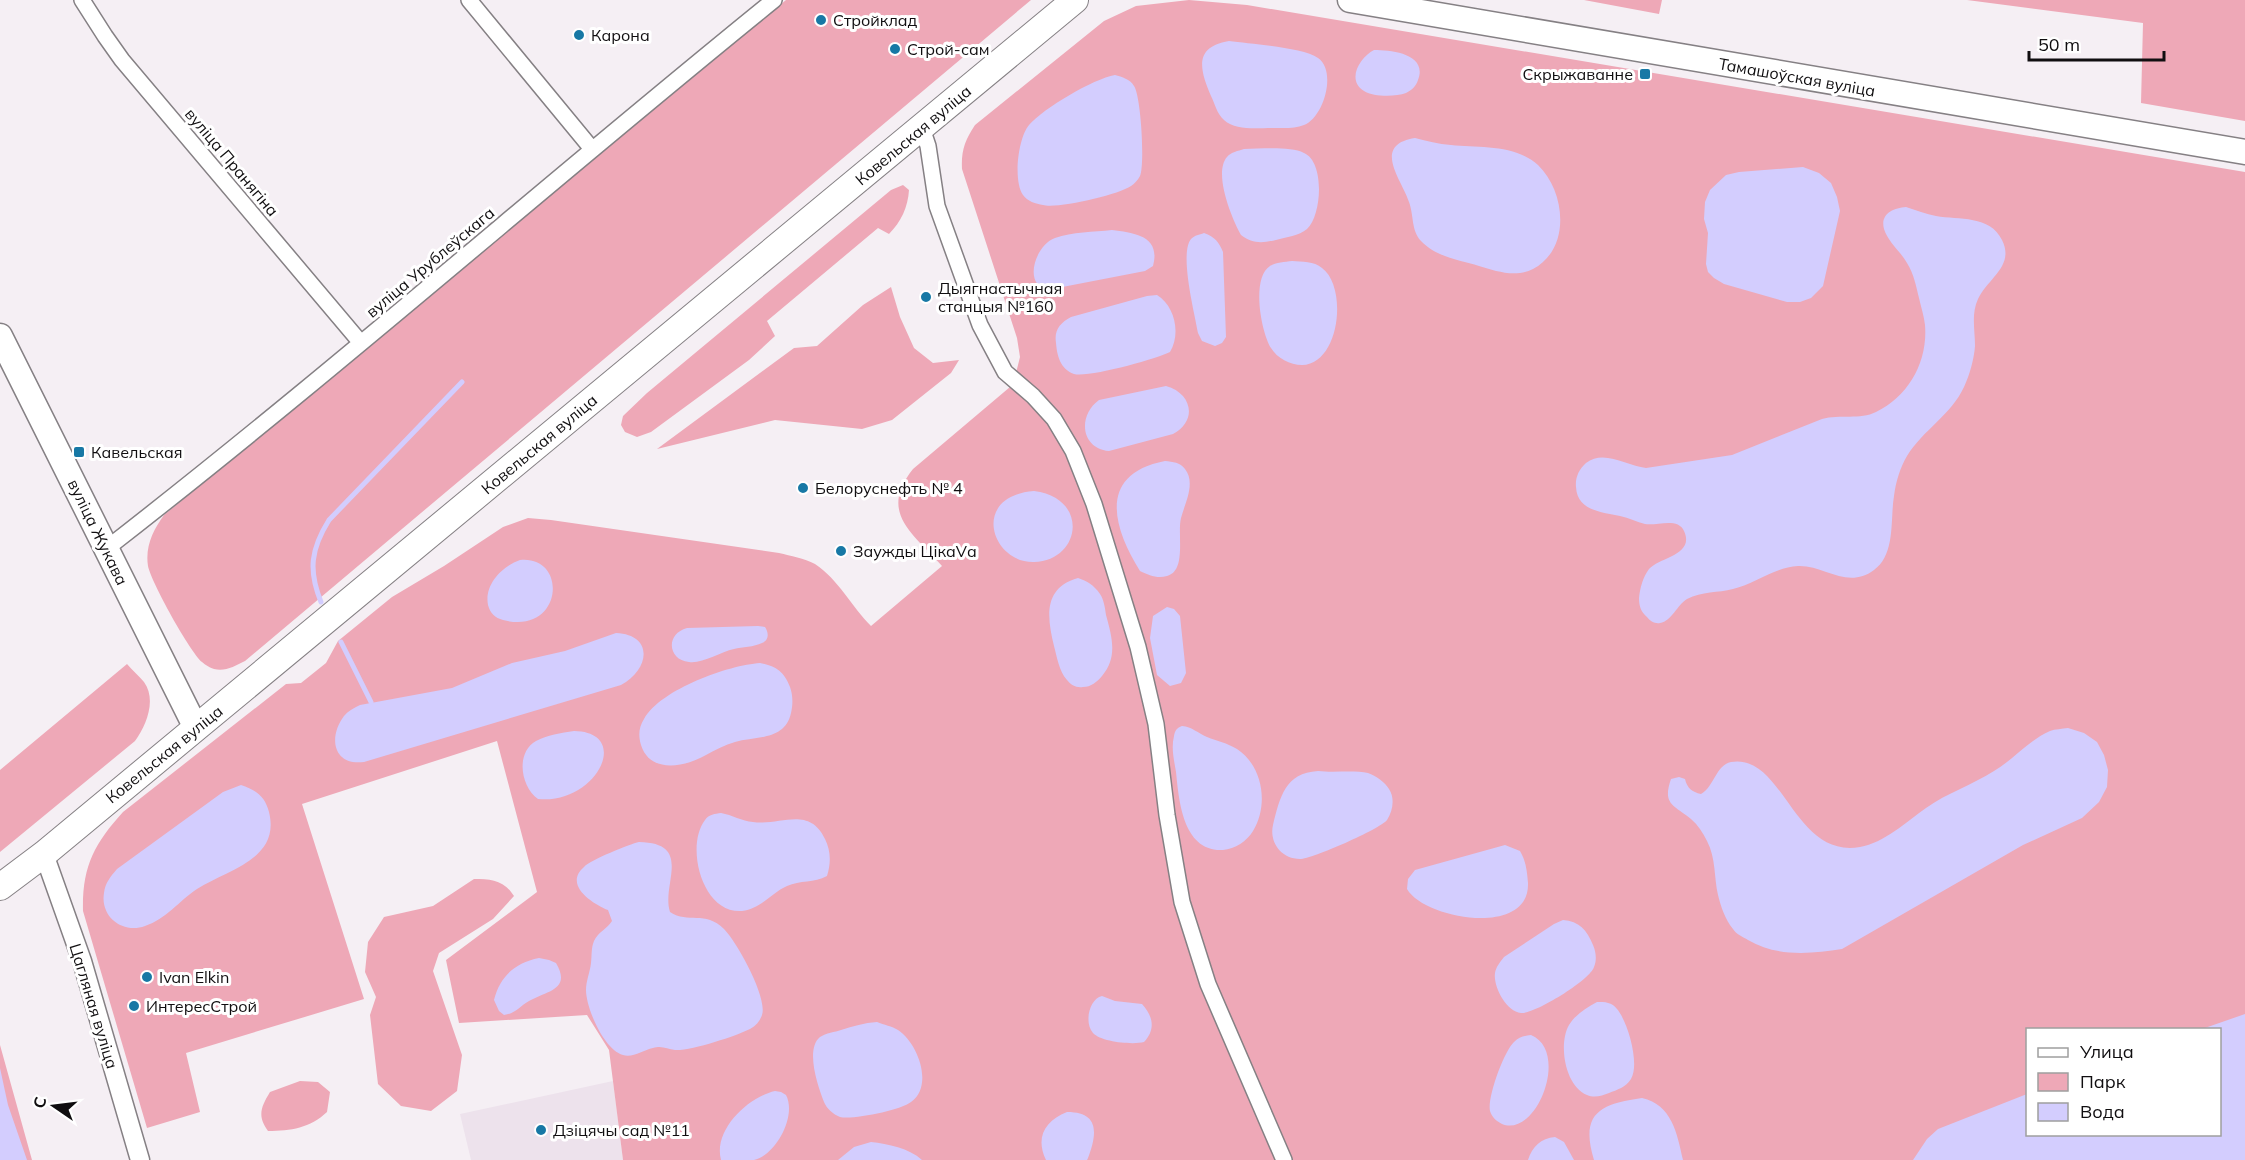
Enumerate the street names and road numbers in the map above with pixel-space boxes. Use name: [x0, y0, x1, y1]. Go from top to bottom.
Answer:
street label: Тамашоўская вуліца: [1717, 53, 1877, 101]
street label: Ковельская вуліца: [851, 81, 975, 189]
street label: вуліца Пранягіна: [181, 104, 283, 220]
street label: вуліца Урублеўскага: [362, 202, 498, 322]
street label: Ковельская вуліца: [477, 390, 601, 498]
street label: вуліца Жукава: [64, 476, 132, 588]
street label: Ковельская вуліца: [101, 701, 227, 807]
street label: Цагляная вуліца: [65, 941, 123, 1071]

